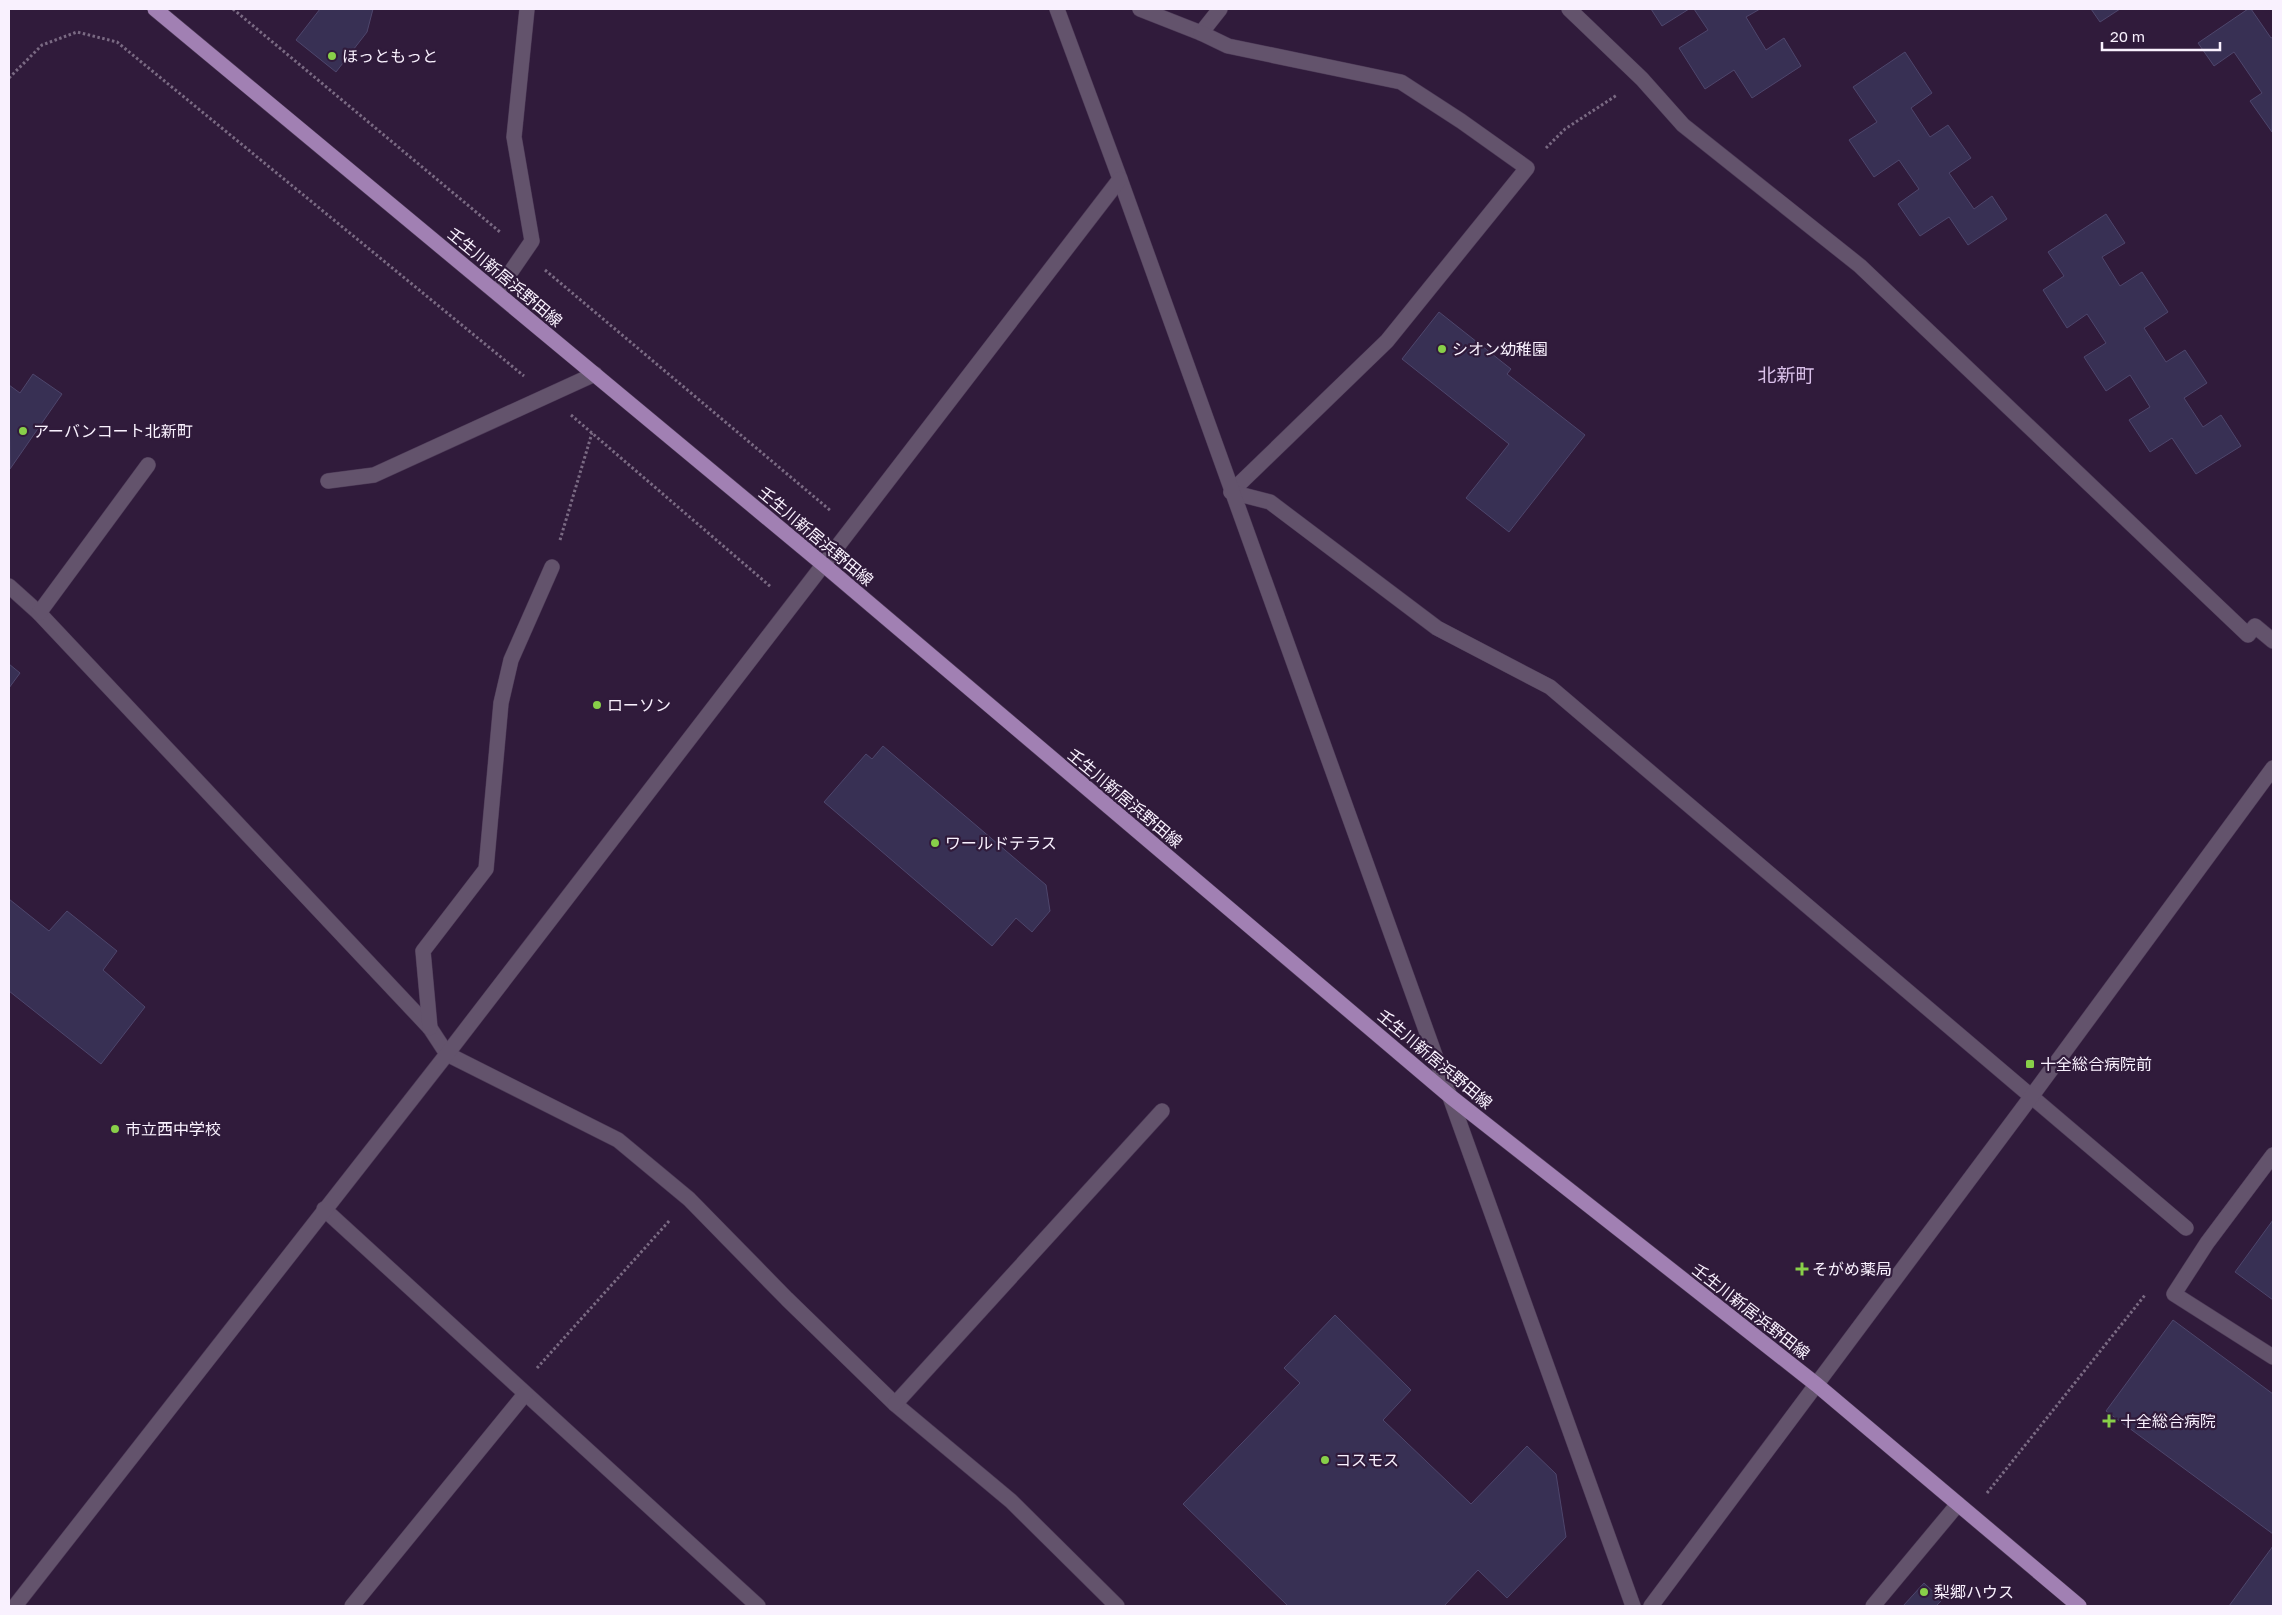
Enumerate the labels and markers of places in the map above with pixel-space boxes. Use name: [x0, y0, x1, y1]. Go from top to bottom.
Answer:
place label: ほっともっと: [342, 46, 438, 66]
marker: ほっともっと: [326, 50, 338, 62]
place label: シオン幼稚園: [1452, 339, 1548, 359]
marker: シオン幼稚園: [1436, 343, 1448, 355]
place label: アーバンコート北新町: [33, 421, 193, 441]
marker: アーバンコート北新町: [17, 425, 29, 437]
place label: ローソン: [607, 695, 671, 715]
marker: ローソン: [591, 699, 603, 711]
place label: ワールドテラス: [945, 833, 1057, 853]
marker: ワールドテラス: [929, 837, 941, 849]
place label: 十全総合病院前: [2040, 1054, 2152, 1074]
marker: 十全総合病院前: [2024, 1058, 2036, 1070]
place label: 市立西中学校: [125, 1119, 221, 1139]
marker: 市立西中学校: [109, 1123, 121, 1135]
place label: そがめ薬局: [1812, 1259, 1892, 1279]
marker: そがめ薬局: [1796, 1263, 1808, 1275]
place label: 十全総合病院: [2120, 1411, 2216, 1431]
marker: 十全総合病院: [2102, 1414, 2116, 1428]
place label: コスモス: [1335, 1450, 1399, 1470]
marker: コスモス: [1319, 1454, 1331, 1466]
place label: 梨郷ハウス: [1934, 1582, 2014, 1602]
marker: 梨郷ハウス: [1918, 1586, 1930, 1598]

